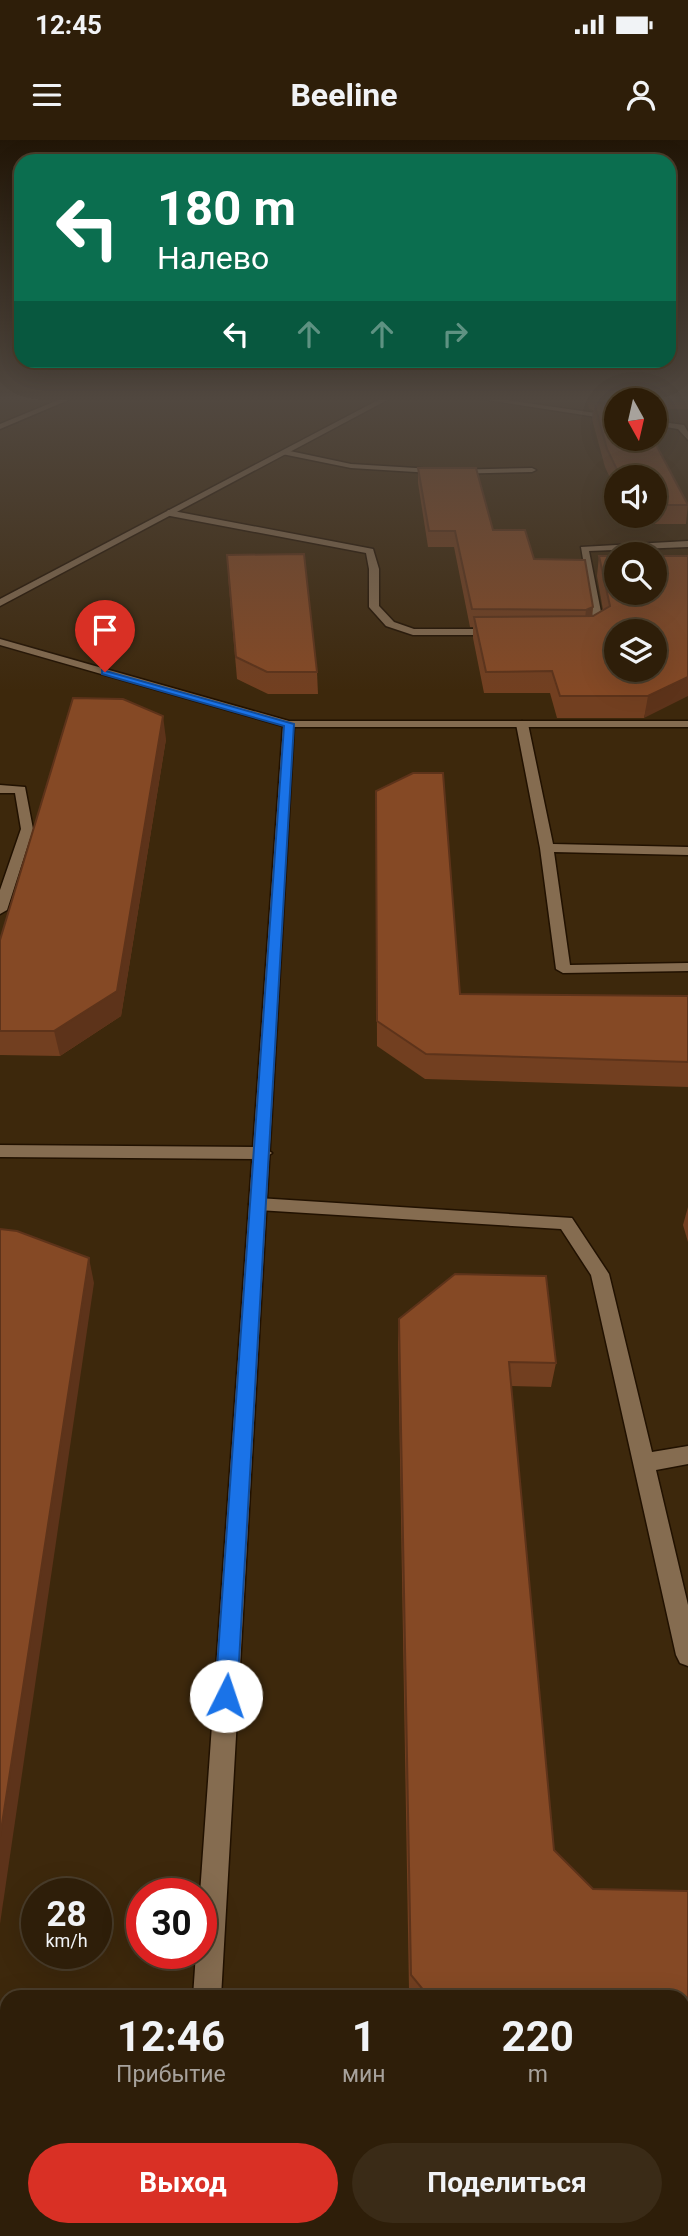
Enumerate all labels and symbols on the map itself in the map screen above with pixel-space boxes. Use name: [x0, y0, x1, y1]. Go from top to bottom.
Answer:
north arrow: [604, 388, 667, 452]
pin: [75, 600, 135, 672]
position arrow: [189, 1659, 263, 1733]
speed limit sign: 30: [126, 1878, 217, 1969]

